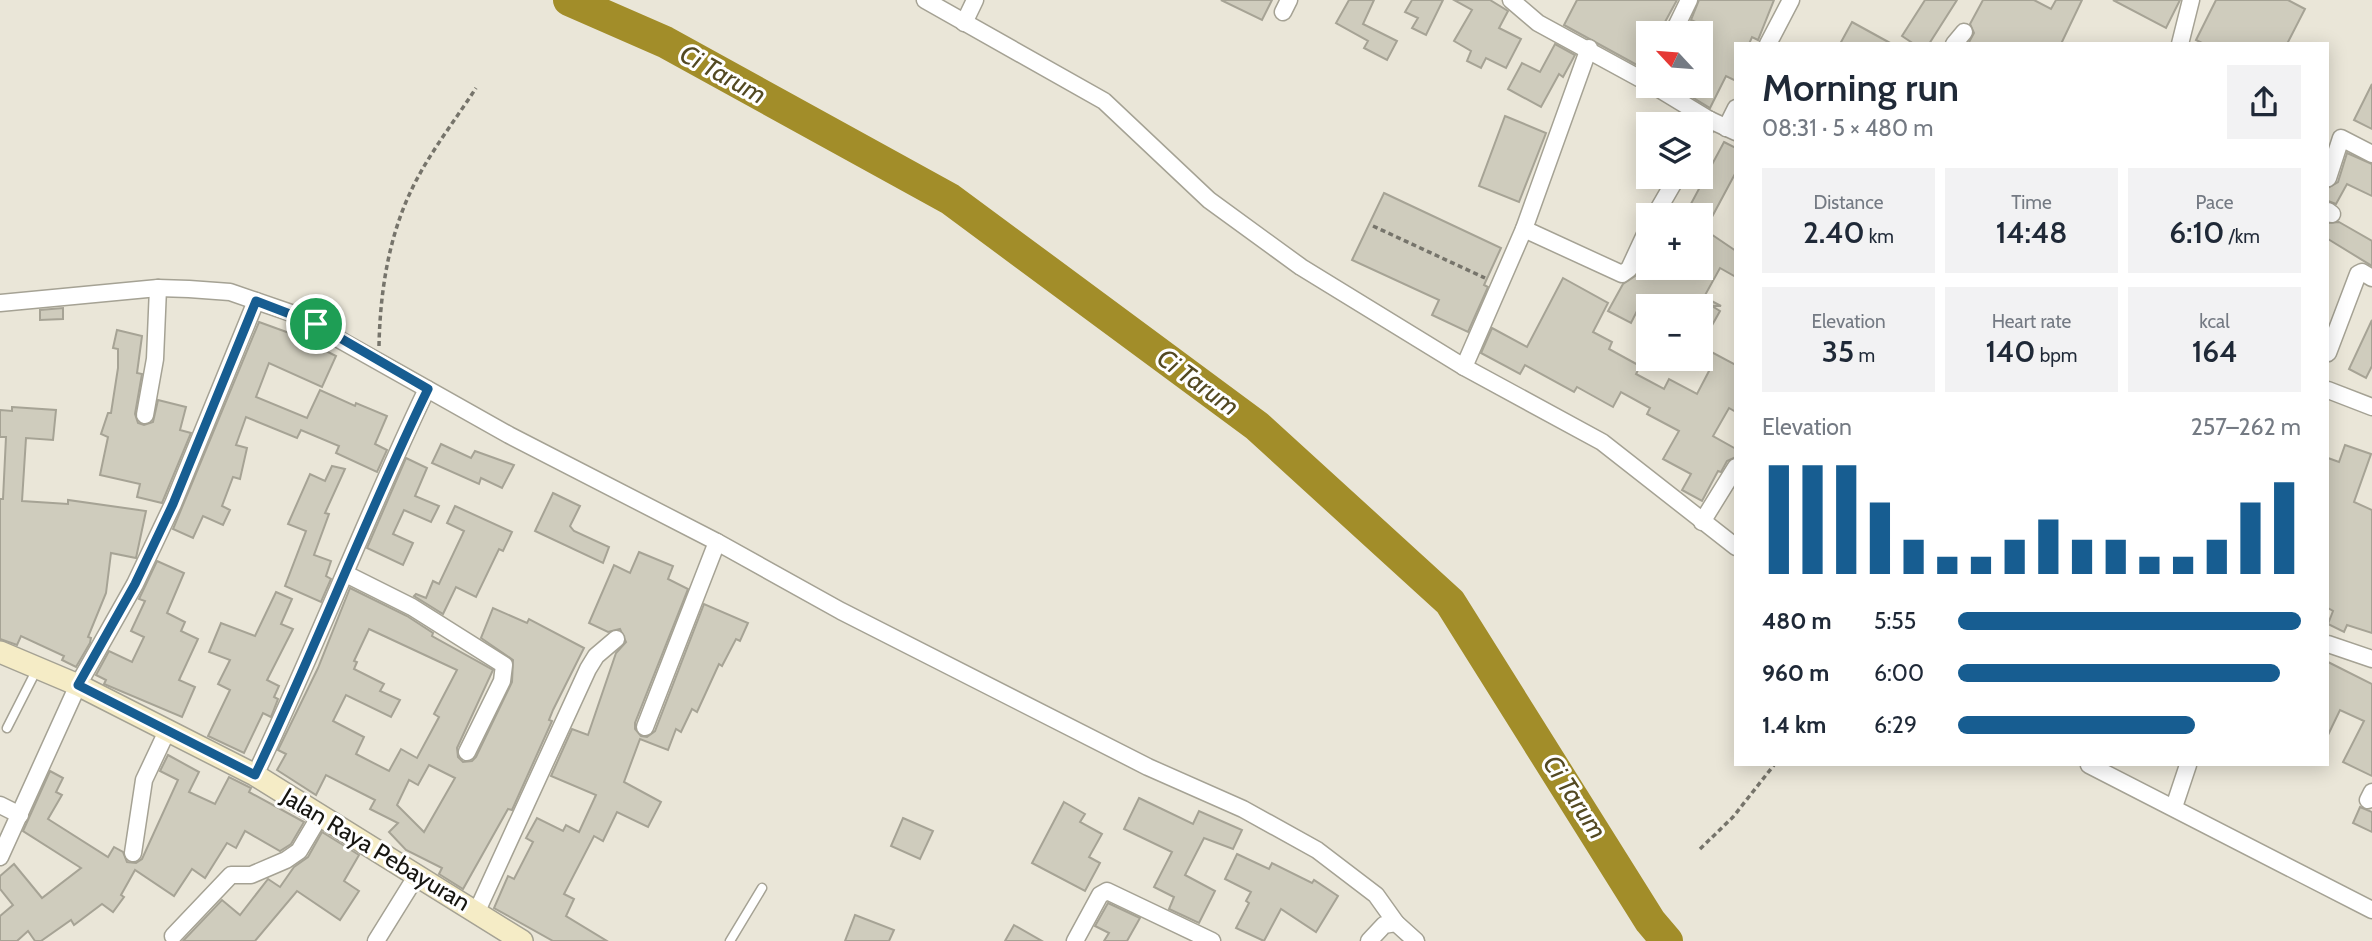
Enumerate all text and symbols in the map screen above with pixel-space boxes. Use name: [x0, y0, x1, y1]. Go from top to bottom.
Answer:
north arrow: [1636, 21, 1713, 98]
map controls: [1636, 21, 1713, 371]
water label: Ci Tarum: [674, 37, 772, 111]
text: Morning run: [1762, 64, 1959, 111]
button: share: [2227, 65, 2301, 139]
button: layers: [1636, 112, 1713, 189]
text: 08:31 · 5 × 480 m: [1762, 114, 1933, 142]
text: Distance: [1814, 191, 1883, 214]
text: Time: [2011, 191, 2052, 214]
text: Pace: [2196, 191, 2233, 214]
button: +: [1636, 203, 1713, 280]
text: 2.40: [1803, 214, 1865, 251]
text: 14:48: [1996, 214, 2067, 251]
text: 6:10: [2169, 214, 2224, 251]
text: km: [1865, 225, 1894, 248]
text: /km: [2224, 225, 2260, 248]
pin: [286, 294, 346, 354]
button: −: [1636, 294, 1713, 371]
icon: arrive: [297, 305, 335, 343]
text: Elevation: [1811, 310, 1886, 333]
text: Heart rate: [1992, 310, 2071, 333]
text: kcal: [2199, 310, 2230, 333]
text: 35: [1822, 333, 1854, 370]
text: 140: [1986, 333, 2035, 370]
text: 164: [2192, 333, 2237, 370]
water label: Ci Tarum: [1151, 342, 1245, 422]
text: m: [1854, 344, 1875, 367]
text: bpm: [2035, 344, 2077, 367]
text: Elevation: [1762, 413, 1852, 441]
text: 257–262 m: [2191, 413, 2301, 441]
text: 480 m: [1762, 607, 1832, 635]
text: 5:55: [1874, 607, 1916, 635]
text: 960 m: [1762, 659, 1829, 687]
text: 6:00: [1874, 659, 1924, 687]
text: 1.4 km: [1762, 711, 1826, 739]
text: 6:29: [1874, 711, 1917, 739]
water label: Ci Tarum: [1536, 749, 1614, 845]
street label: Jalan Raya Pebayuran: [276, 781, 476, 917]

